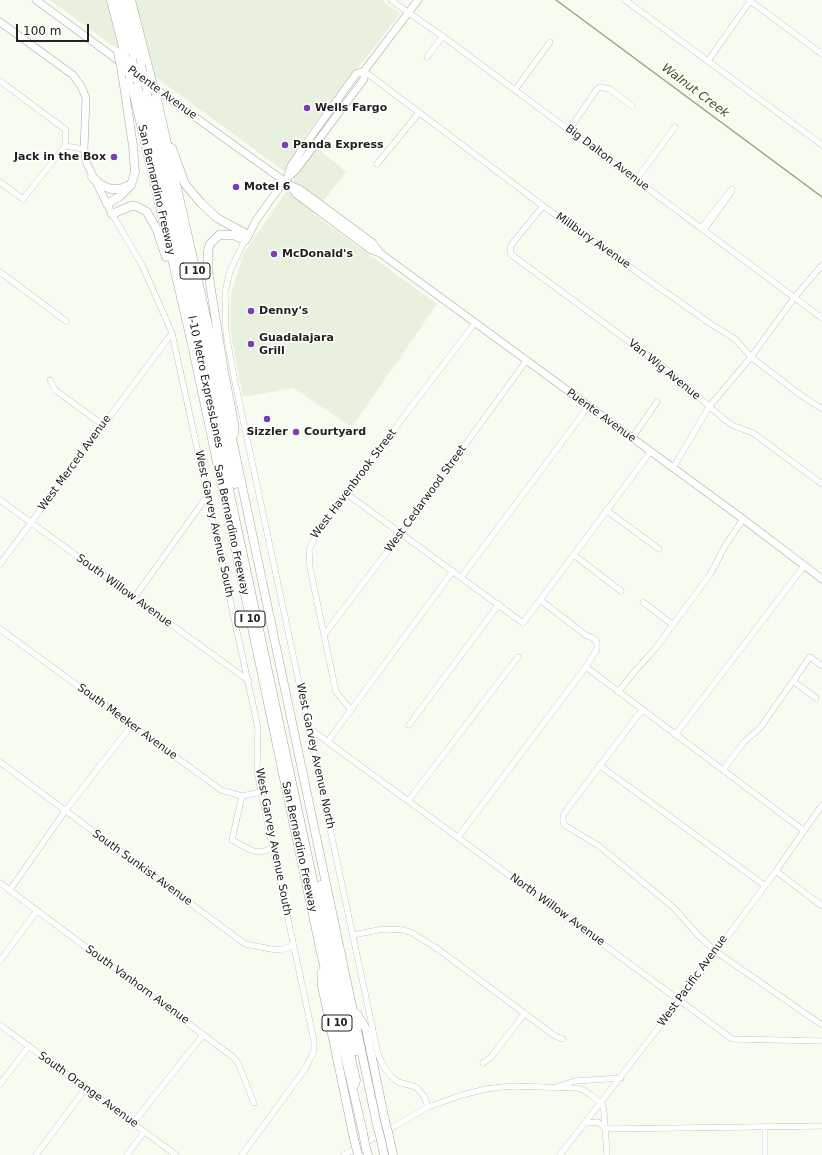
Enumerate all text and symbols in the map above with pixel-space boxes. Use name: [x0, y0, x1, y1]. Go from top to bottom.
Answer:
scale bar: [18, 16, 91, 42]
text: 100 m: [23, 24, 61, 38]
water label: Walnut Creek: [658, 61, 732, 121]
street label: Puente Avenue: [125, 63, 199, 123]
place label: Wells Fargo: [315, 101, 387, 115]
marker: Wells Fargo: [302, 103, 312, 113]
street label: Big Dalton Avenue: [562, 122, 652, 194]
street label: San Bernardino Freeway: [135, 123, 177, 257]
place label: Panda Express: [293, 138, 384, 152]
marker: Panda Express: [280, 140, 290, 150]
place label: Jack in the Box: [14, 150, 106, 164]
marker: Jack in the Box: [109, 152, 119, 162]
place label: Motel 6: [244, 180, 290, 194]
marker: Motel 6: [231, 182, 241, 192]
street label: Millbury Avenue: [553, 210, 633, 272]
place label: McDonald's: [282, 247, 353, 261]
marker: McDonald's: [269, 249, 279, 259]
road number: I 10: [180, 263, 210, 279]
place label: Denny's: [259, 304, 308, 318]
marker: Denny's: [246, 306, 256, 316]
street label: I-10 Metro ExpressLanes: [185, 315, 225, 449]
place label: Guadalajara Grill: [259, 331, 334, 357]
street label: Van Wig Avenue: [625, 337, 703, 403]
marker: Guadalajara Grill: [246, 339, 256, 349]
street label: Puente Avenue: [564, 386, 638, 446]
street label: West Merced Avenue: [36, 413, 114, 513]
marker: Sizzler: [262, 414, 272, 424]
place label: Sizzler: [246, 425, 288, 439]
place label: Courtyard: [304, 425, 366, 439]
marker: Courtyard: [291, 427, 301, 437]
street label: West Havenbrook Street: [308, 427, 400, 541]
street label: West Cedarwood Street: [383, 443, 469, 555]
street label: West Garvey Avenue South: [192, 449, 236, 599]
street label: San Bernardino Freeway: [211, 463, 251, 597]
street label: South Willow Avenue: [73, 552, 175, 630]
road number: I 10: [235, 611, 265, 627]
street label: South Meeker Avenue: [75, 681, 179, 763]
street label: West Garvey Avenue North: [293, 682, 337, 830]
street label: West Garvey Avenue South: [252, 767, 294, 917]
street label: San Bernardino Freeway: [279, 780, 319, 914]
street label: South Sunkist Avenue: [89, 827, 195, 909]
street label: North Willow Avenue: [507, 871, 607, 949]
street label: West Pacific Avenue: [655, 933, 731, 1029]
street label: South Vanhorn Avenue: [82, 943, 192, 1027]
road number: I 10: [322, 1015, 352, 1031]
street label: South Orange Avenue: [35, 1049, 141, 1131]

